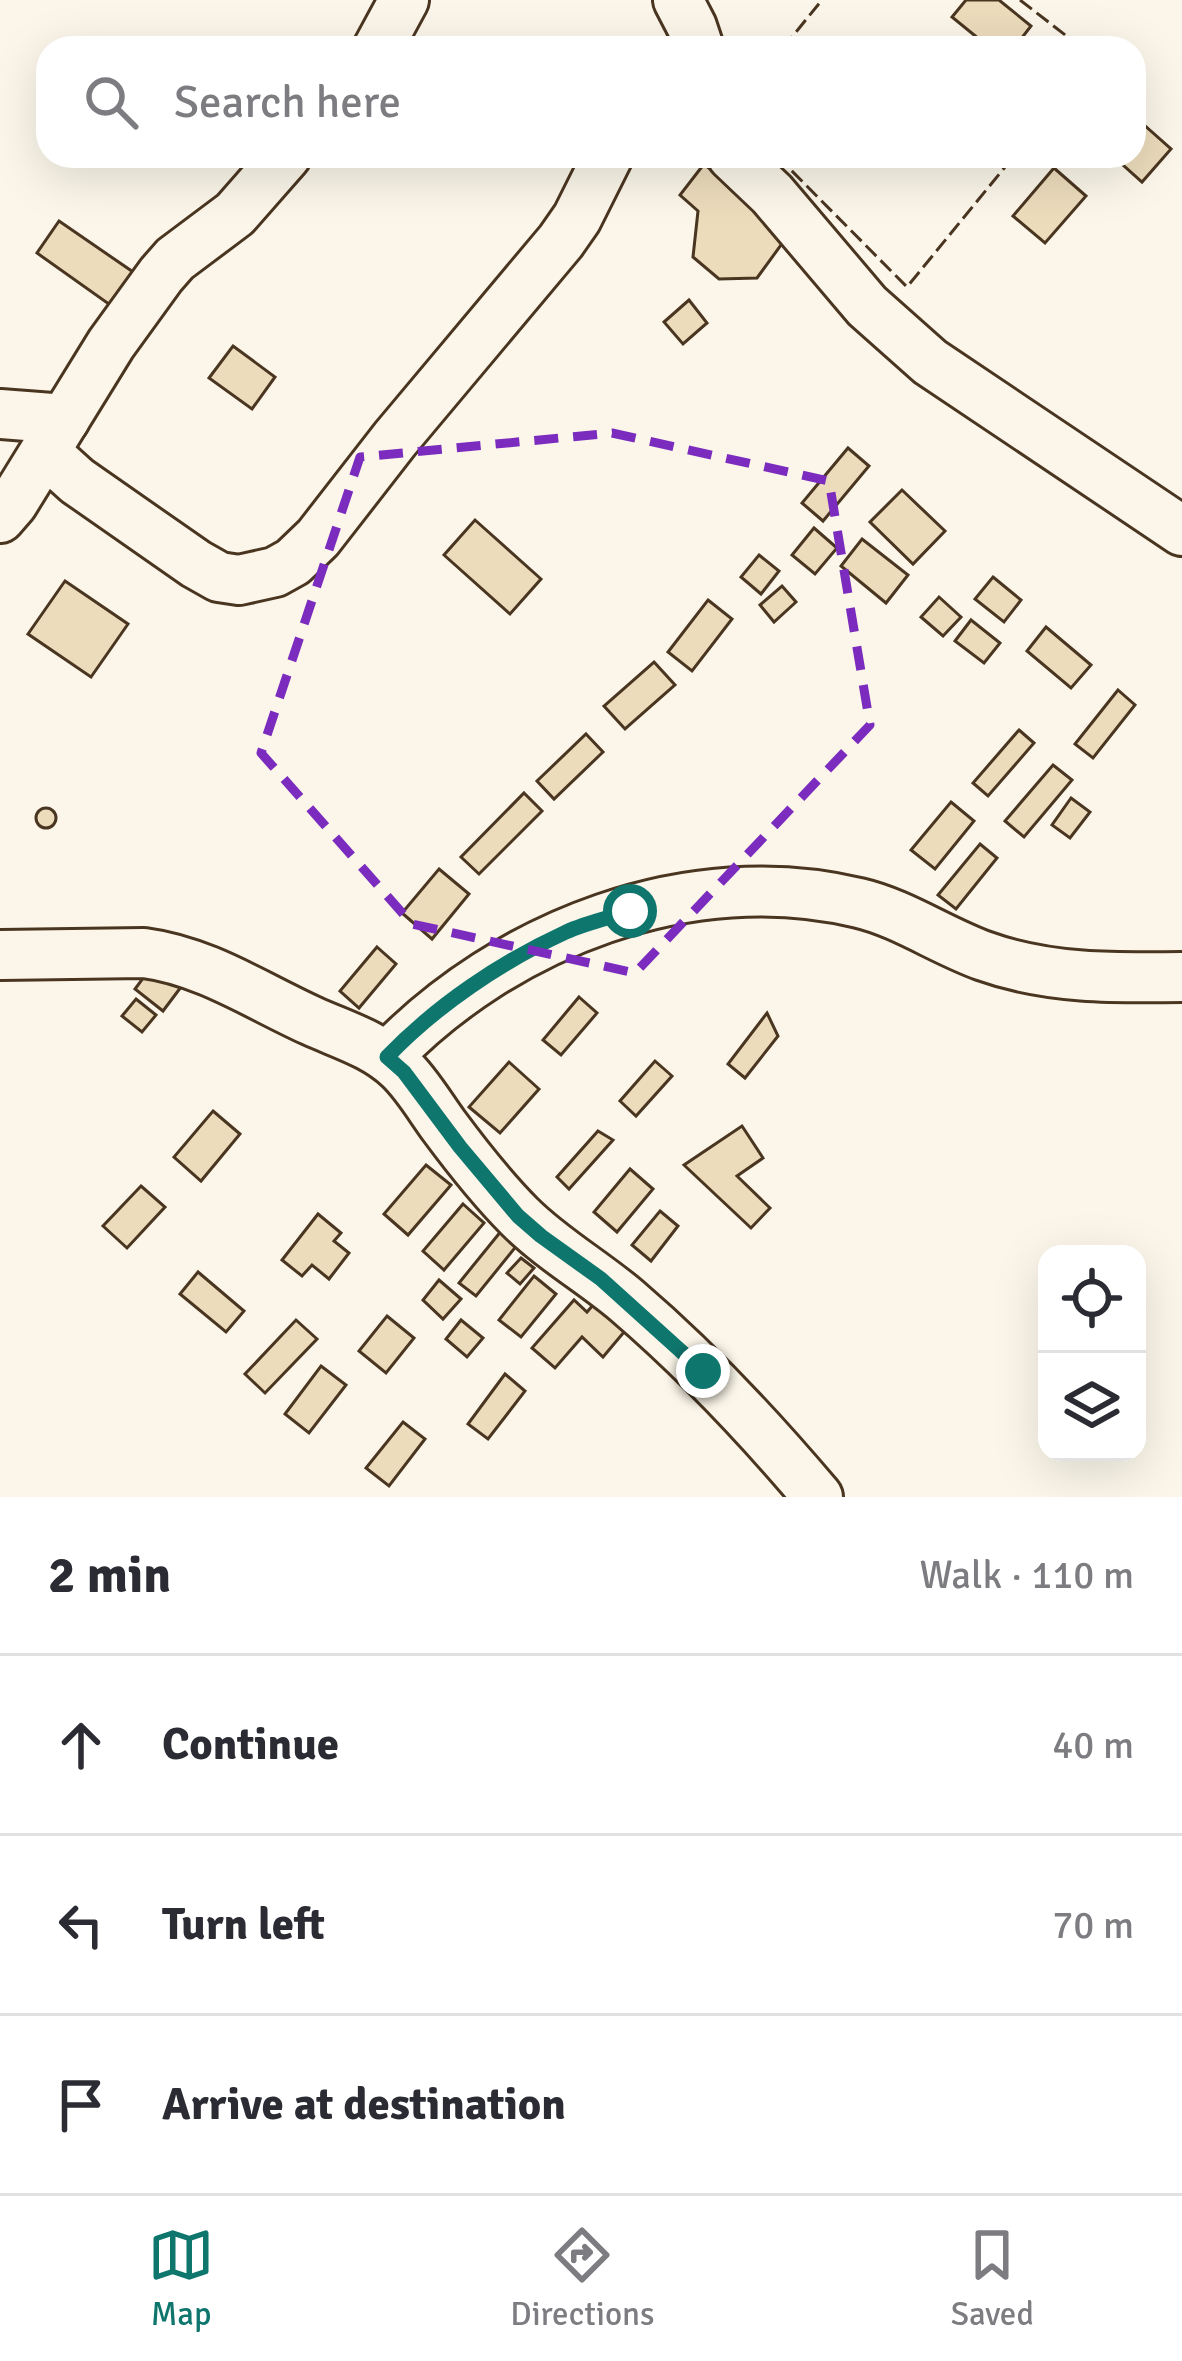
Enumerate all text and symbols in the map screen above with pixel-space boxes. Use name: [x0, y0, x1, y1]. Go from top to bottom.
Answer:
search box: [36, 36, 1146, 168]
icon: search: [78, 69, 144, 135]
text: Search here: [174, 75, 401, 130]
route start: [603, 884, 657, 938]
map controls: [1038, 1245, 1146, 1461]
button: locate: [1038, 1245, 1146, 1353]
route end: [676, 1344, 730, 1398]
button: layers: [1038, 1353, 1146, 1461]
text: 2 min: [48, 1544, 171, 1607]
text: Walk · 110 m: [920, 1551, 1134, 1599]
icon: ahead: [48, 1712, 114, 1778]
text: Continue: [162, 1717, 339, 1772]
text: 40 m: [1052, 1721, 1134, 1769]
icon: left: [48, 1892, 114, 1958]
text: Turn left: [162, 1897, 325, 1952]
text: 70 m: [1052, 1901, 1134, 1949]
icon: arrive: [48, 2072, 114, 2138]
text: Arrive at destination: [162, 2077, 566, 2132]
tab: Map: [148, 2222, 214, 2335]
tab: Directions: [510, 2222, 655, 2335]
tab: Saved: [951, 2222, 1034, 2335]

